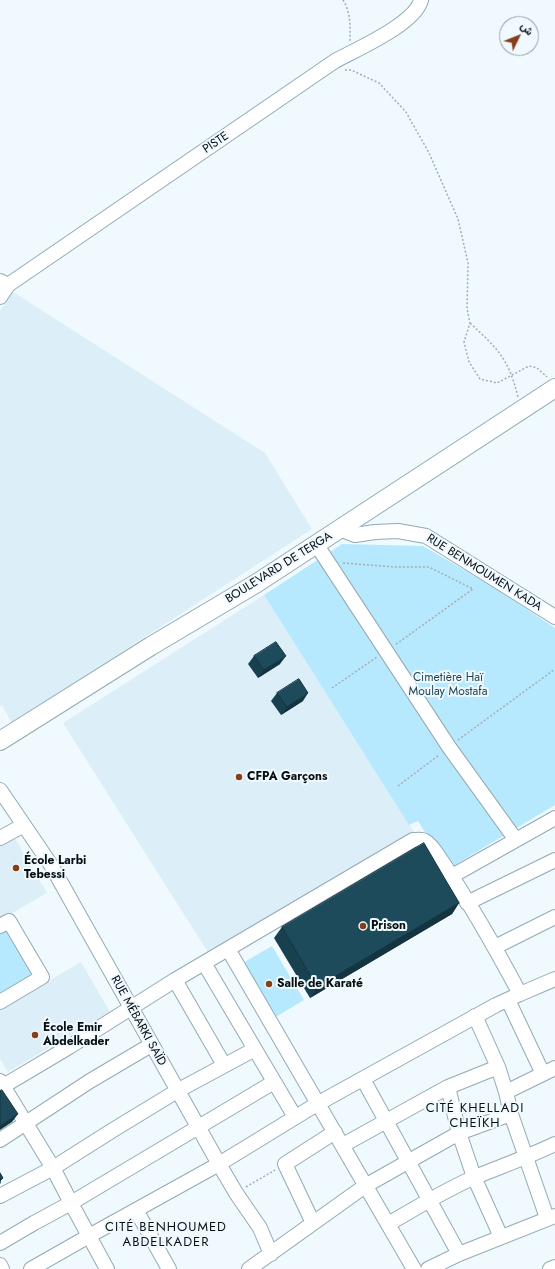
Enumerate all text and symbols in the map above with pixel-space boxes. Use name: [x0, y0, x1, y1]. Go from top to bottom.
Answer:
north arrow: [499, 16, 539, 56]
text: ش: [517, 18, 537, 39]
street label: PISTE: [200, 129, 232, 157]
street label: BOULEVARD DE TERGA: [223, 529, 335, 607]
street label: RUE BENMOUMEN KADA: [424, 532, 544, 614]
park label: Cimetière Haï Moulay Mostafa: [409, 671, 487, 699]
place label: CFPA Garçons: [247, 770, 327, 784]
marker: CFPA Garçons: [234, 772, 244, 782]
place label: École Larbi Tebessi: [24, 854, 86, 882]
marker: École Larbi Tebessi: [11, 863, 21, 873]
place label: Prison: [371, 919, 406, 933]
marker: Prison: [358, 921, 368, 931]
street label: RUE MÉBARKI SAÏD: [107, 973, 169, 1069]
place label: Salle de Karaté: [277, 977, 363, 991]
marker: Salle de Karaté: [264, 979, 274, 989]
place label: École Emir Abdelkader: [43, 1021, 109, 1049]
marker: École Emir Abdelkader: [30, 1030, 40, 1040]
district label: CITÉ KHELLADI CHEÏKH: [426, 1101, 524, 1132]
district label: CITÉ BENHOUMED ABDELKADER: [105, 1220, 227, 1251]

